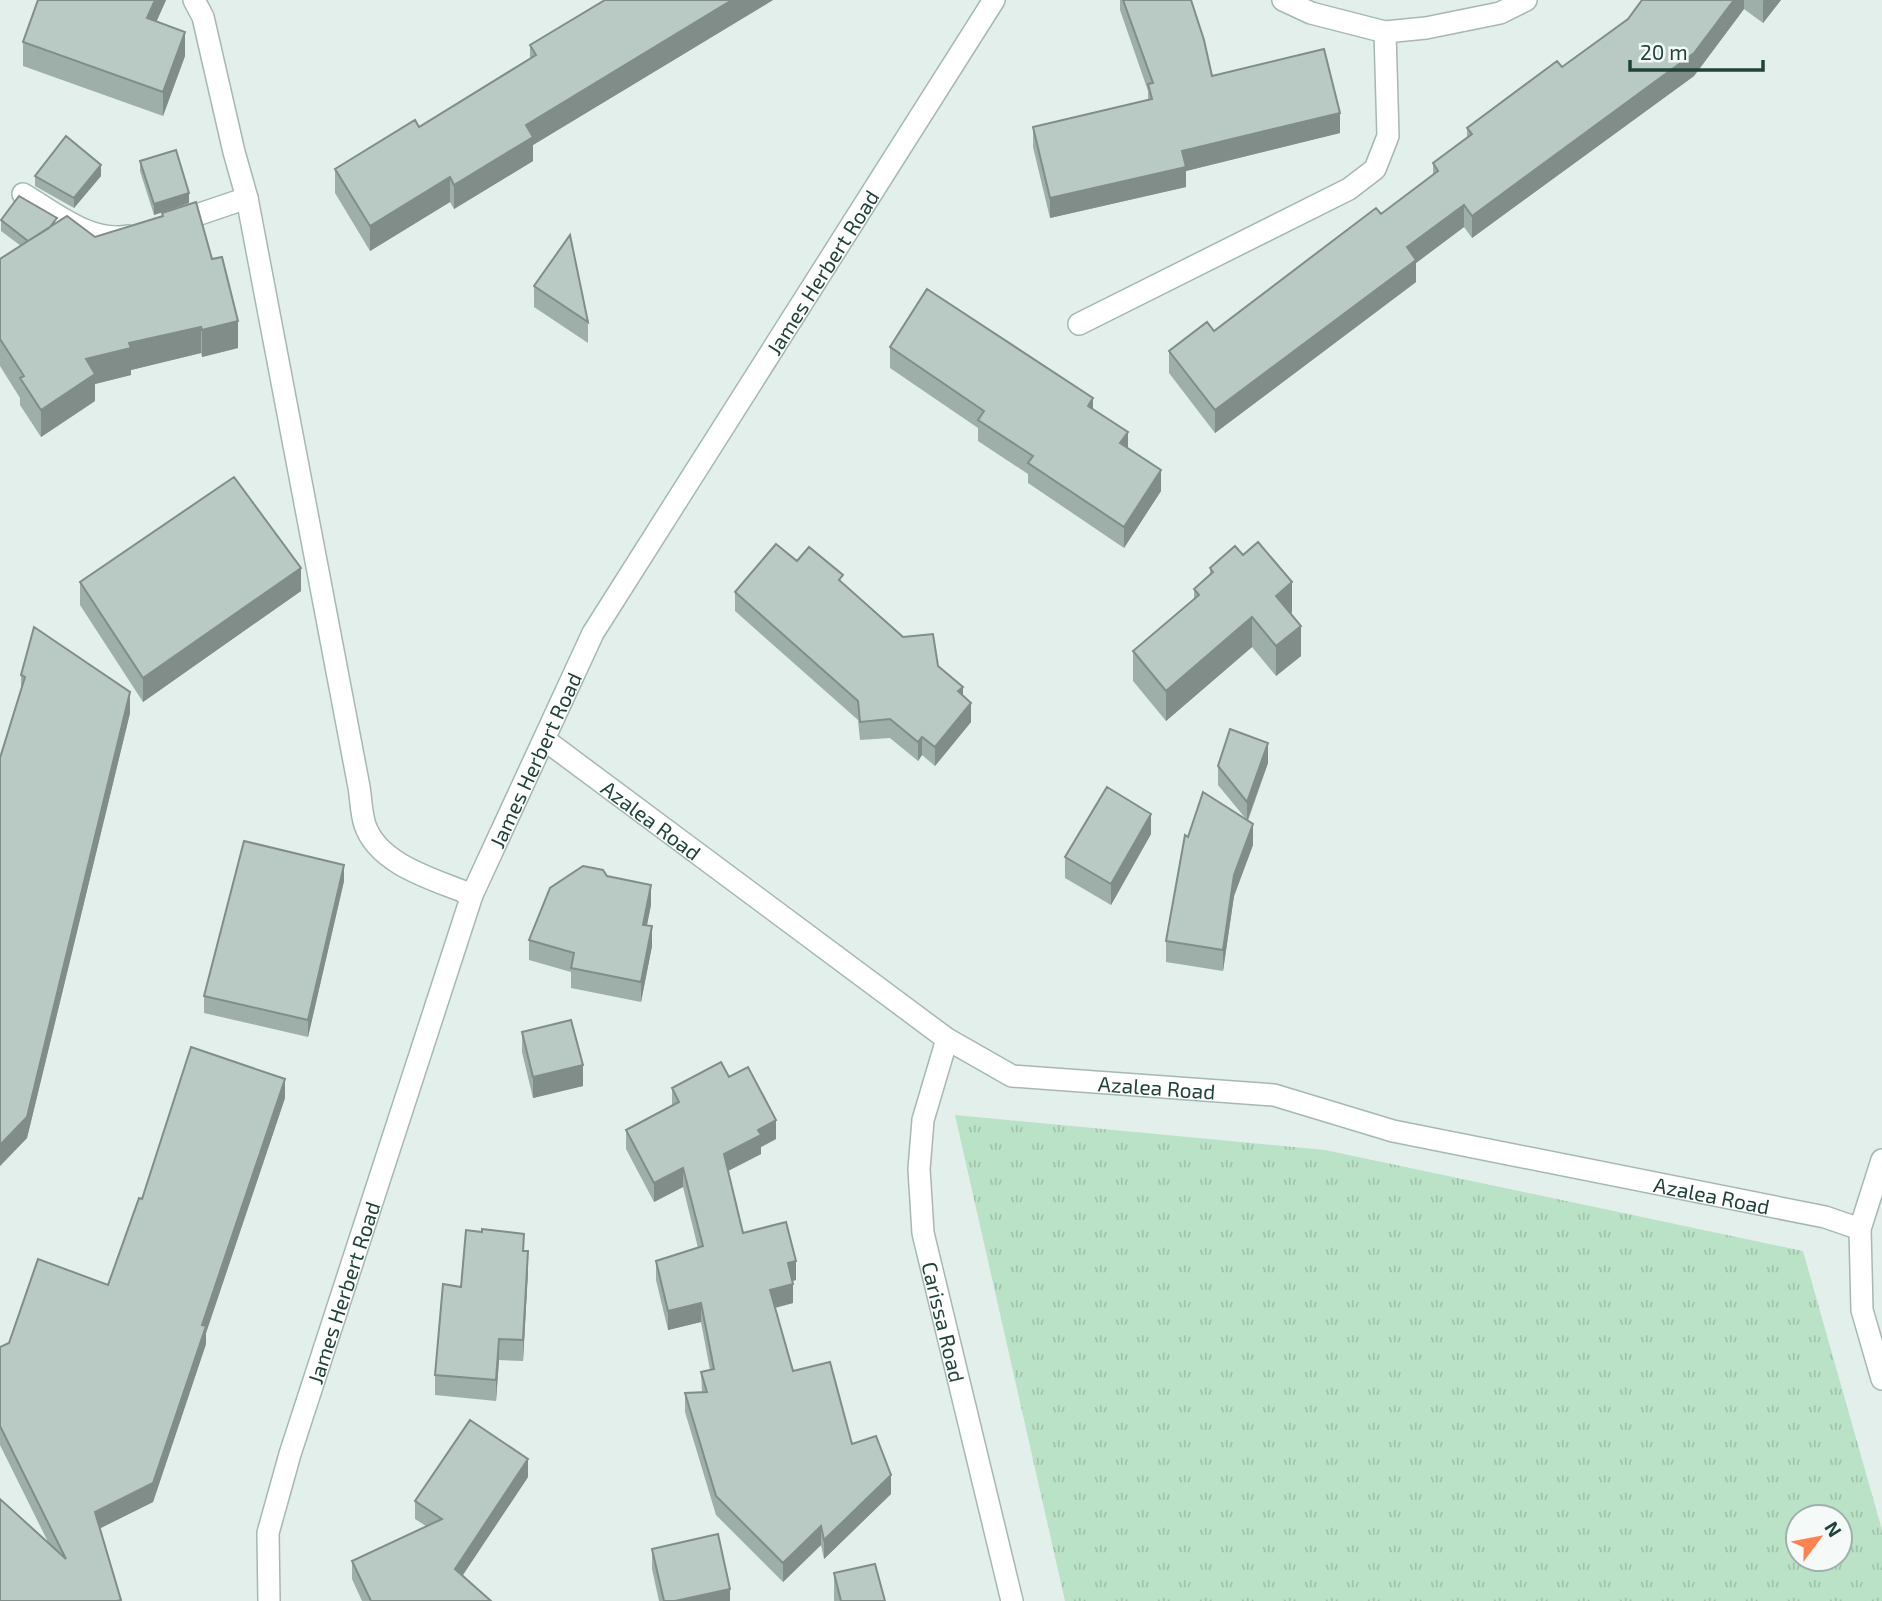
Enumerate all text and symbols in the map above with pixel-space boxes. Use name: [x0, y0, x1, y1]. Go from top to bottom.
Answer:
scale bar: [1630, 28, 1763, 72]
text: 20 m: [1640, 39, 1688, 64]
street label: James Herbert Road: [760, 185, 883, 359]
street label: James Herbert Road: [483, 668, 586, 851]
street label: Azalea Road: [597, 774, 706, 864]
street label: Azalea Road: [1097, 1070, 1216, 1103]
street label: Azalea Road: [1652, 1171, 1772, 1218]
street label: James Herbert Road: [301, 1198, 384, 1387]
street label: Carissa Road: [918, 1259, 971, 1384]
north arrow: [1784, 1503, 1854, 1573]
text: N: [1820, 1517, 1847, 1541]

